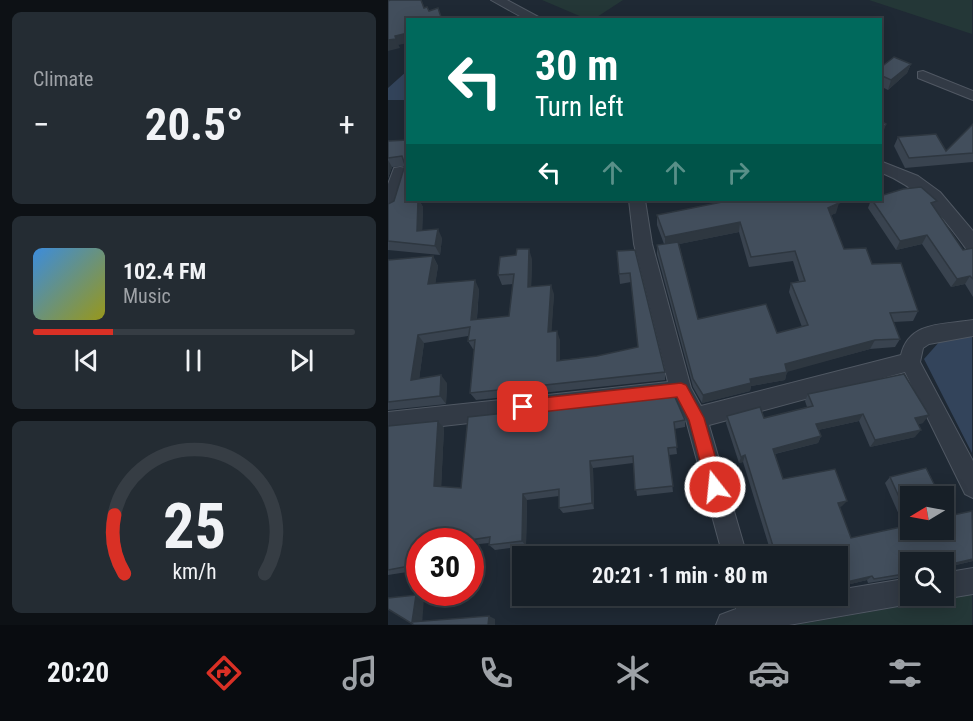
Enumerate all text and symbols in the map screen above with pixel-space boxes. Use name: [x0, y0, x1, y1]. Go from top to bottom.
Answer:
text: 30 m: [535, 41, 618, 90]
icon: left: [436, 42, 514, 120]
text: Climate: [33, 67, 93, 91]
text: Turn left: [535, 91, 624, 123]
text: 20.5°: [145, 98, 243, 151]
text: −: [33, 105, 50, 144]
text: +: [339, 105, 355, 144]
icon: left: [533, 156, 566, 189]
icon: ahead: [596, 156, 629, 189]
icon: ahead: [659, 156, 692, 189]
icon: right: [722, 156, 755, 189]
text: 102.4 FM: [123, 259, 206, 284]
text: Music: [123, 284, 171, 308]
icon: previous: [70, 344, 103, 377]
icon: pause: [177, 344, 210, 377]
icon: next: [285, 344, 318, 377]
pin: [497, 381, 548, 432]
icon: arrive: [506, 390, 539, 423]
position arrow: [683, 455, 747, 519]
north arrow: [900, 486, 954, 540]
map controls: [900, 486, 954, 606]
text: 25: [162, 490, 226, 563]
speed limit sign: 30: [406, 528, 484, 606]
button: search: [900, 552, 954, 606]
text: km/h: [172, 559, 216, 584]
text: 20:21 · 1 min · 80 m: [592, 563, 768, 588]
icon: directions: [203, 652, 245, 694]
icon: music: [339, 652, 381, 694]
icon: phone: [475, 652, 517, 694]
icon: climate: [612, 652, 654, 694]
icon: car: [748, 652, 790, 694]
icon: filters: [884, 652, 926, 694]
text: 20:20: [47, 657, 109, 689]

